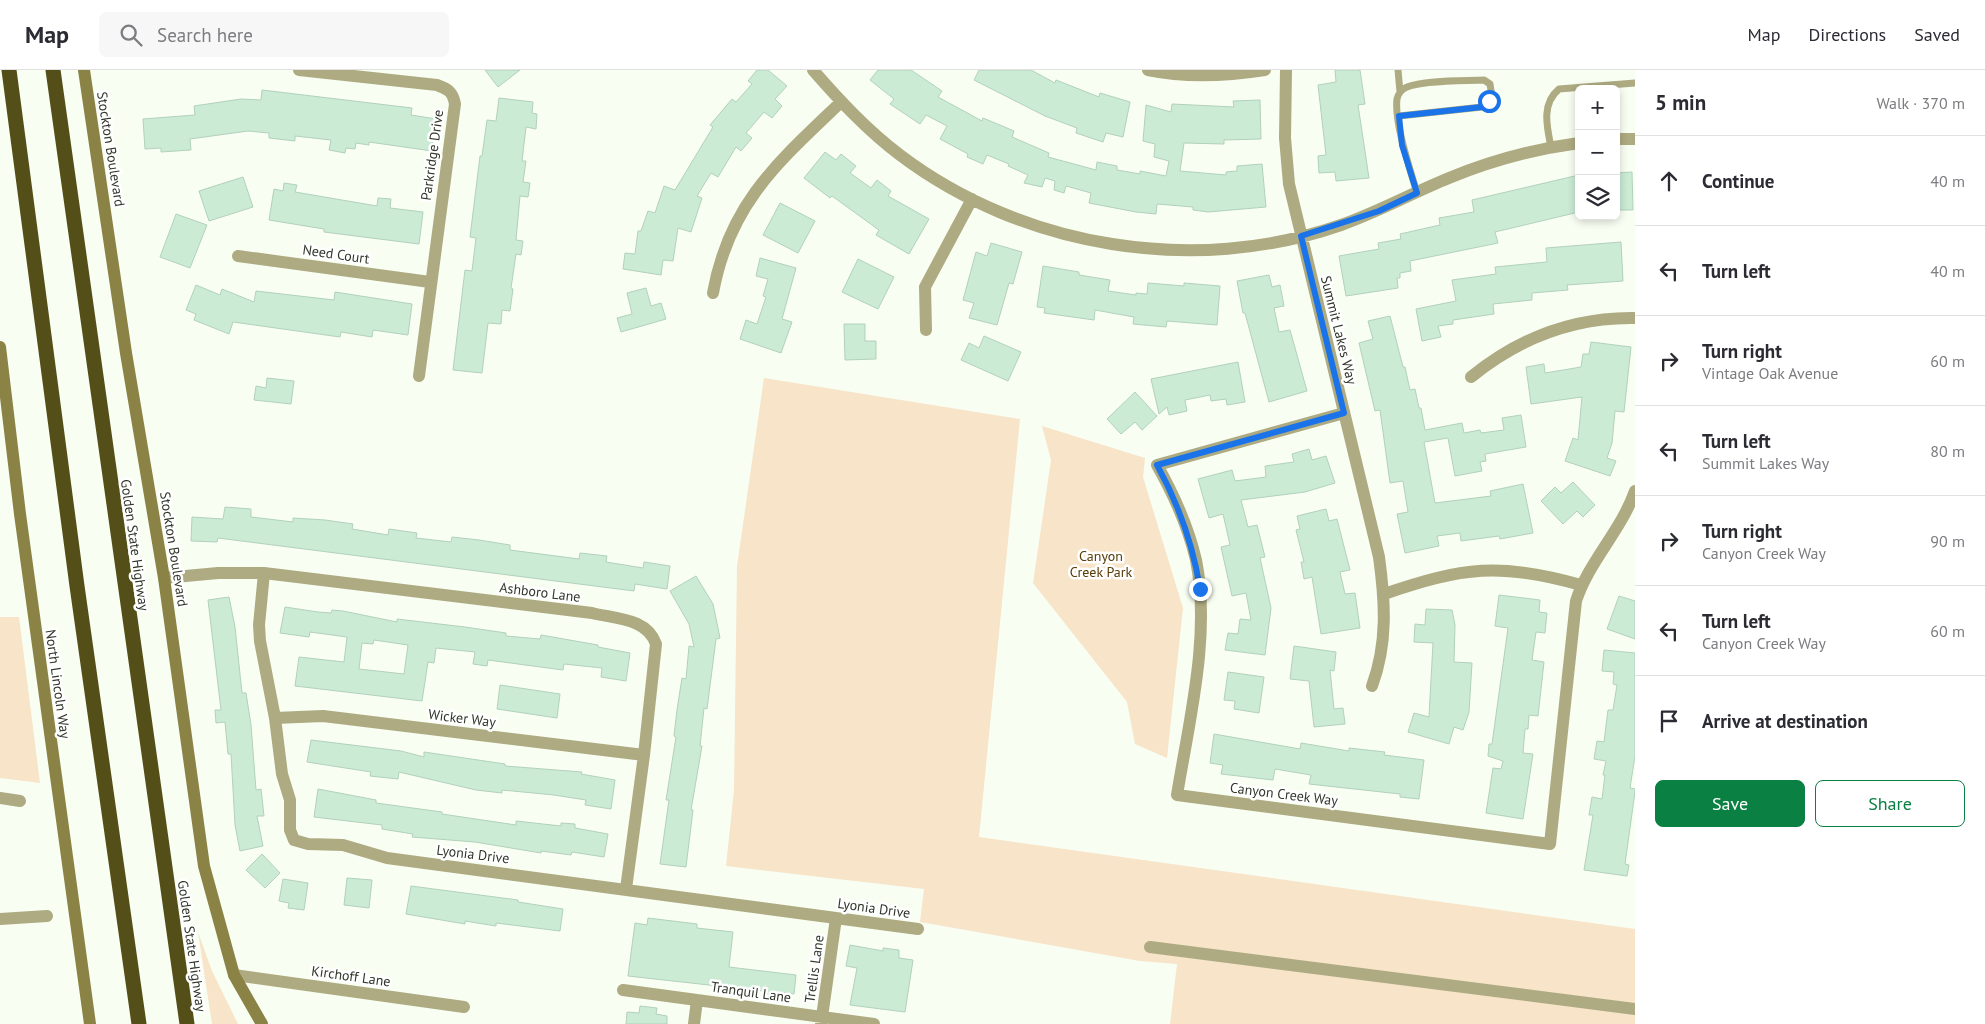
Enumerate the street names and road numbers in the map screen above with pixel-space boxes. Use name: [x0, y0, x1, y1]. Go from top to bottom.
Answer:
street label: Stockton Boulevard: [93, 90, 129, 208]
street label: Parkridge Drive: [417, 108, 447, 202]
street label: Need Court: [301, 240, 371, 268]
street label: Summit Lakes Way: [1317, 274, 1361, 387]
street label: Golden State Highway: [117, 478, 153, 612]
street label: Stockton Boulevard: [156, 490, 192, 608]
street label: Ashboro Lane: [498, 578, 582, 606]
street label: North Lincoln Way: [41, 628, 75, 740]
street label: Wicker Way: [427, 705, 497, 731]
street label: Canyon Creek Way: [1229, 778, 1339, 810]
street label: Lyonia Drive: [436, 841, 510, 867]
street label: Golden State Highway: [174, 879, 210, 1013]
street label: Lyonia Drive: [836, 894, 912, 922]
street label: Trellis Lane: [800, 934, 828, 1004]
street label: Kirchoff Lane: [310, 962, 392, 990]
street label: Tranquil Lane: [710, 977, 792, 1007]

